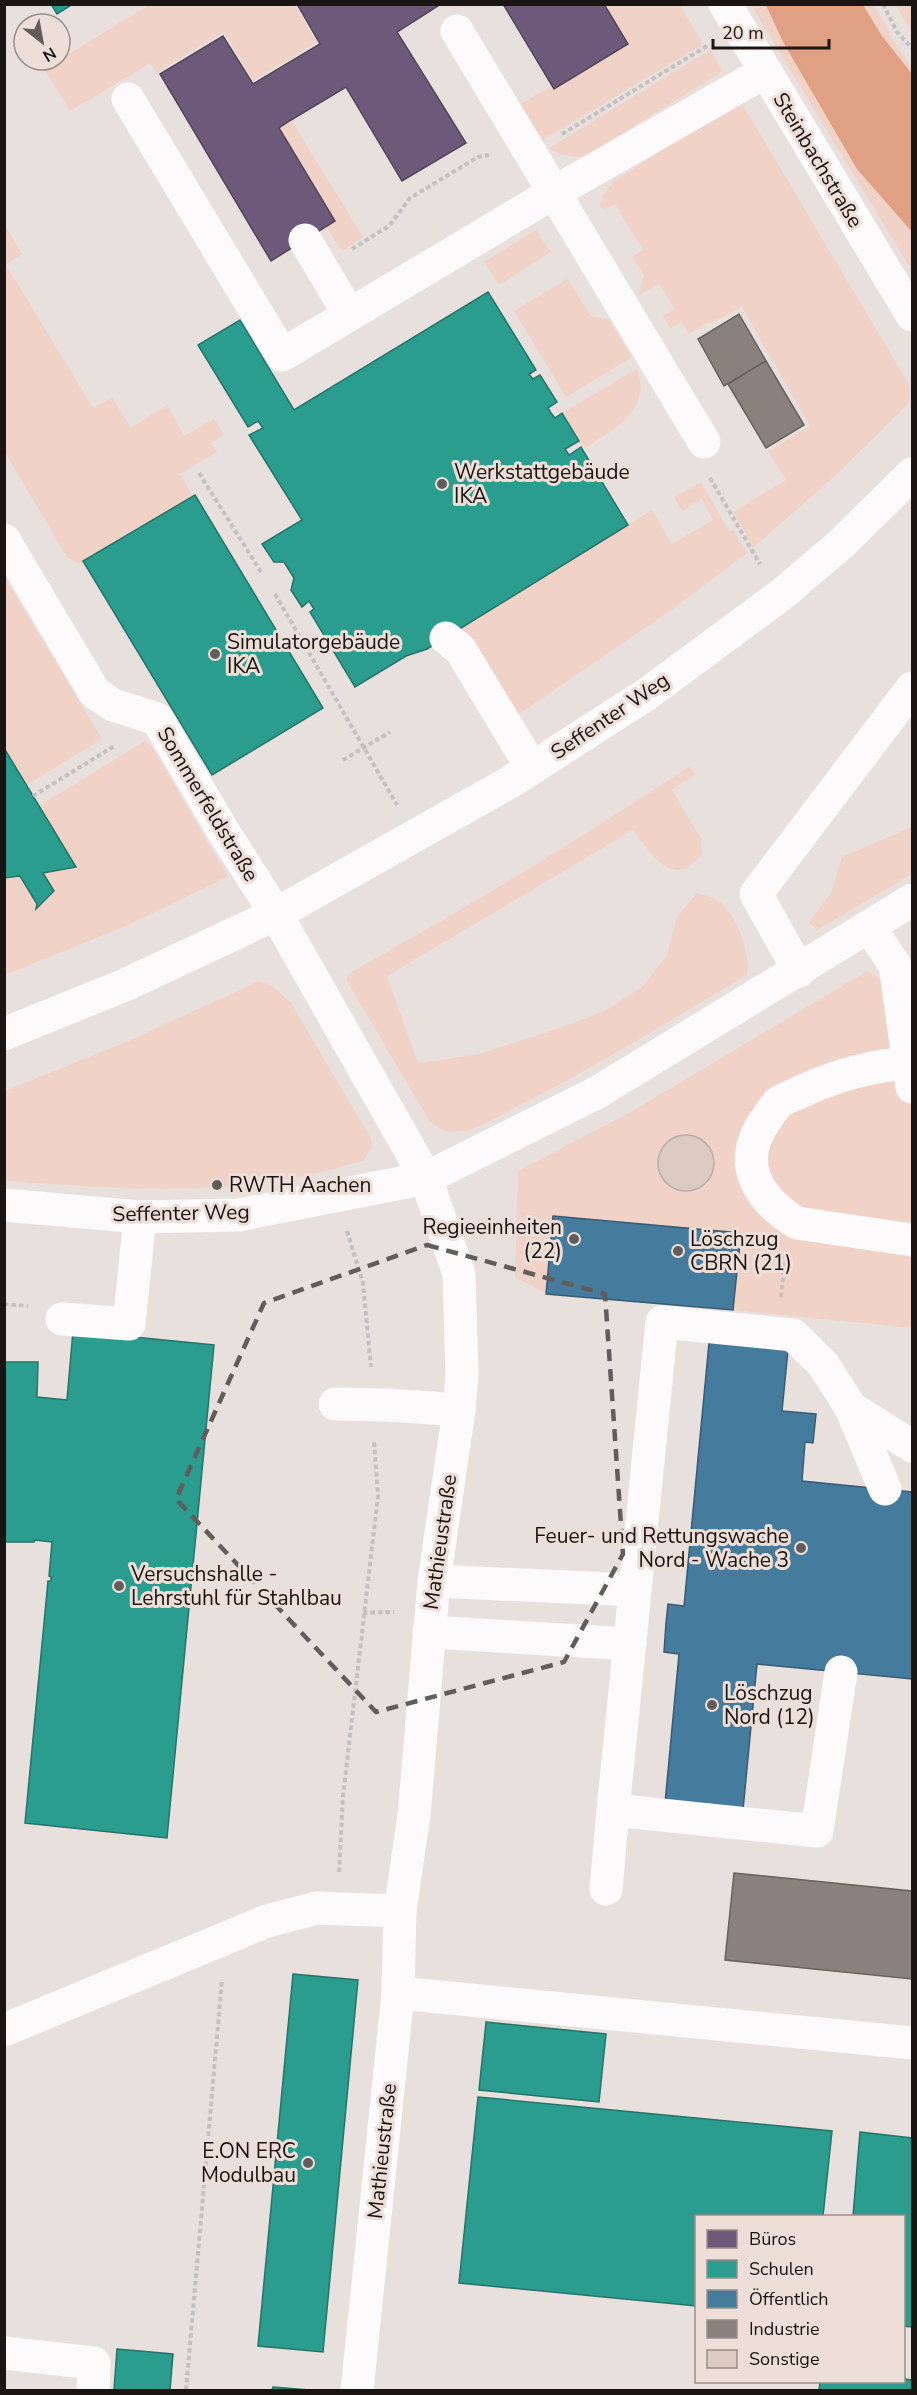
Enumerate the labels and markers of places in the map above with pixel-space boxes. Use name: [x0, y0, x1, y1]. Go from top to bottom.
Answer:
place label: Werkstattgebäude IKA: [454, 458, 630, 510]
marker: Werkstattgebäude IKA: [435, 477, 449, 491]
place label: Simulatorgebäude IKA: [227, 628, 400, 680]
marker: Simulatorgebäude IKA: [208, 647, 222, 661]
place label: RWTH Aachen: [229, 1171, 371, 1199]
marker: RWTH Aachen: [210, 1178, 224, 1192]
place label: Regieeinheiten (22): [422, 1213, 562, 1265]
place label: Löschzug CBRN (21): [690, 1225, 792, 1277]
marker: Regieeinheiten (22): [567, 1232, 581, 1246]
marker: Löschzug CBRN (21): [671, 1244, 685, 1258]
place label: Feuer- und Rettungswache Nord - Wache 3: [534, 1522, 789, 1574]
marker: Feuer- und Rettungswache Nord - Wache 3: [794, 1541, 808, 1555]
place label: Versuchshalle - Lehrstuhl für Stahlbau: [130, 1560, 342, 1612]
marker: Versuchshalle - Lehrstuhl für Stahlbau: [112, 1579, 126, 1593]
place label: Löschzug Nord (12): [724, 1679, 815, 1731]
marker: Löschzug Nord (12): [705, 1698, 719, 1712]
place label: E.ON ERC Modulbau: [201, 2137, 296, 2189]
marker: E.ON ERC Modulbau: [301, 2156, 315, 2170]

